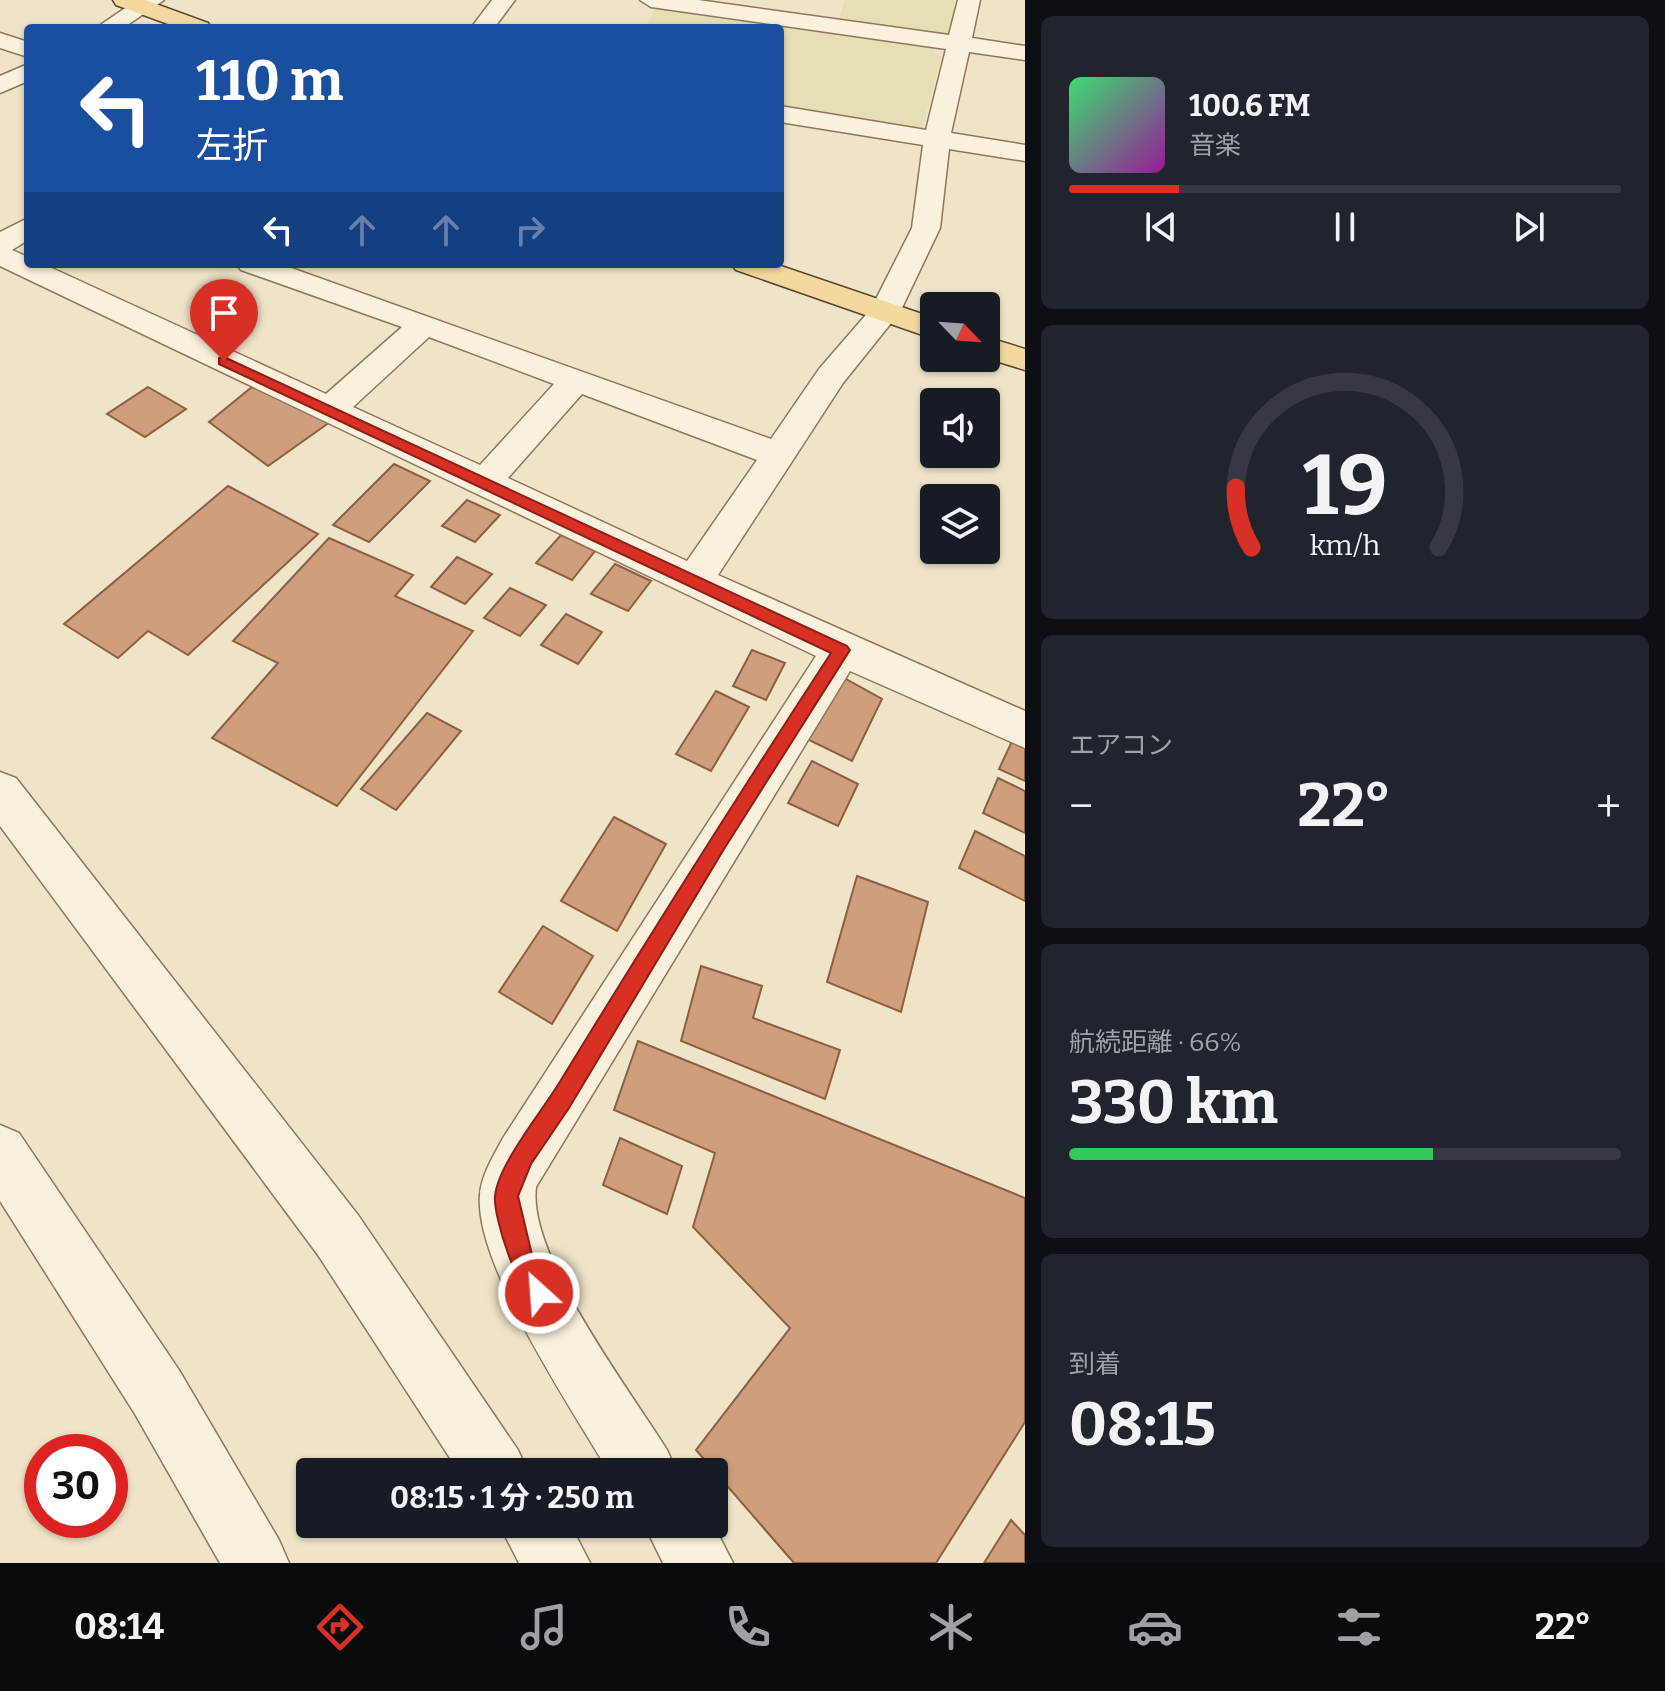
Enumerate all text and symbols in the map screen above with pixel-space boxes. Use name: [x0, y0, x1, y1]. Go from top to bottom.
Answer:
text: 110 m: [196, 48, 343, 115]
icon: left: [64, 56, 168, 160]
text: 100.6 FM: [1189, 88, 1311, 124]
text: 左折: [196, 124, 268, 168]
text: 音楽: [1189, 130, 1241, 161]
icon: previous: [1139, 205, 1183, 249]
icon: pause: [1323, 205, 1367, 249]
icon: next: [1507, 205, 1551, 249]
icon: left: [256, 208, 300, 252]
icon: ahead: [340, 208, 384, 252]
icon: ahead: [424, 208, 468, 252]
icon: right: [508, 208, 552, 252]
pin: [190, 279, 258, 361]
icon: arrive: [202, 291, 246, 335]
north arrow: [920, 292, 1000, 372]
map controls: [920, 292, 1000, 564]
button: sound: [920, 388, 1000, 468]
text: 19: [1302, 436, 1388, 536]
button: layers: [920, 484, 1000, 564]
text: km/h: [1310, 528, 1381, 563]
text: エアコン: [1069, 730, 1173, 761]
text: 22°: [1298, 770, 1392, 842]
text: −: [1069, 780, 1093, 833]
text: +: [1596, 780, 1621, 833]
text: 航続距離 · 66%: [1069, 1027, 1241, 1058]
text: 330 km: [1069, 1067, 1278, 1139]
position arrow: [497, 1251, 581, 1335]
text: 到着: [1069, 1349, 1121, 1380]
text: 08:15: [1069, 1389, 1216, 1461]
speed limit sign: 30: [24, 1434, 128, 1538]
text: 08:15 · 1 分 · 250 m: [390, 1480, 634, 1516]
icon: directions: [312, 1599, 368, 1655]
icon: music: [516, 1599, 572, 1655]
icon: phone: [720, 1599, 776, 1655]
icon: climate: [923, 1599, 979, 1655]
icon: car: [1127, 1599, 1183, 1655]
icon: filters: [1331, 1599, 1387, 1655]
text: 08:14: [74, 1605, 164, 1649]
text: 22°: [1535, 1605, 1591, 1649]

